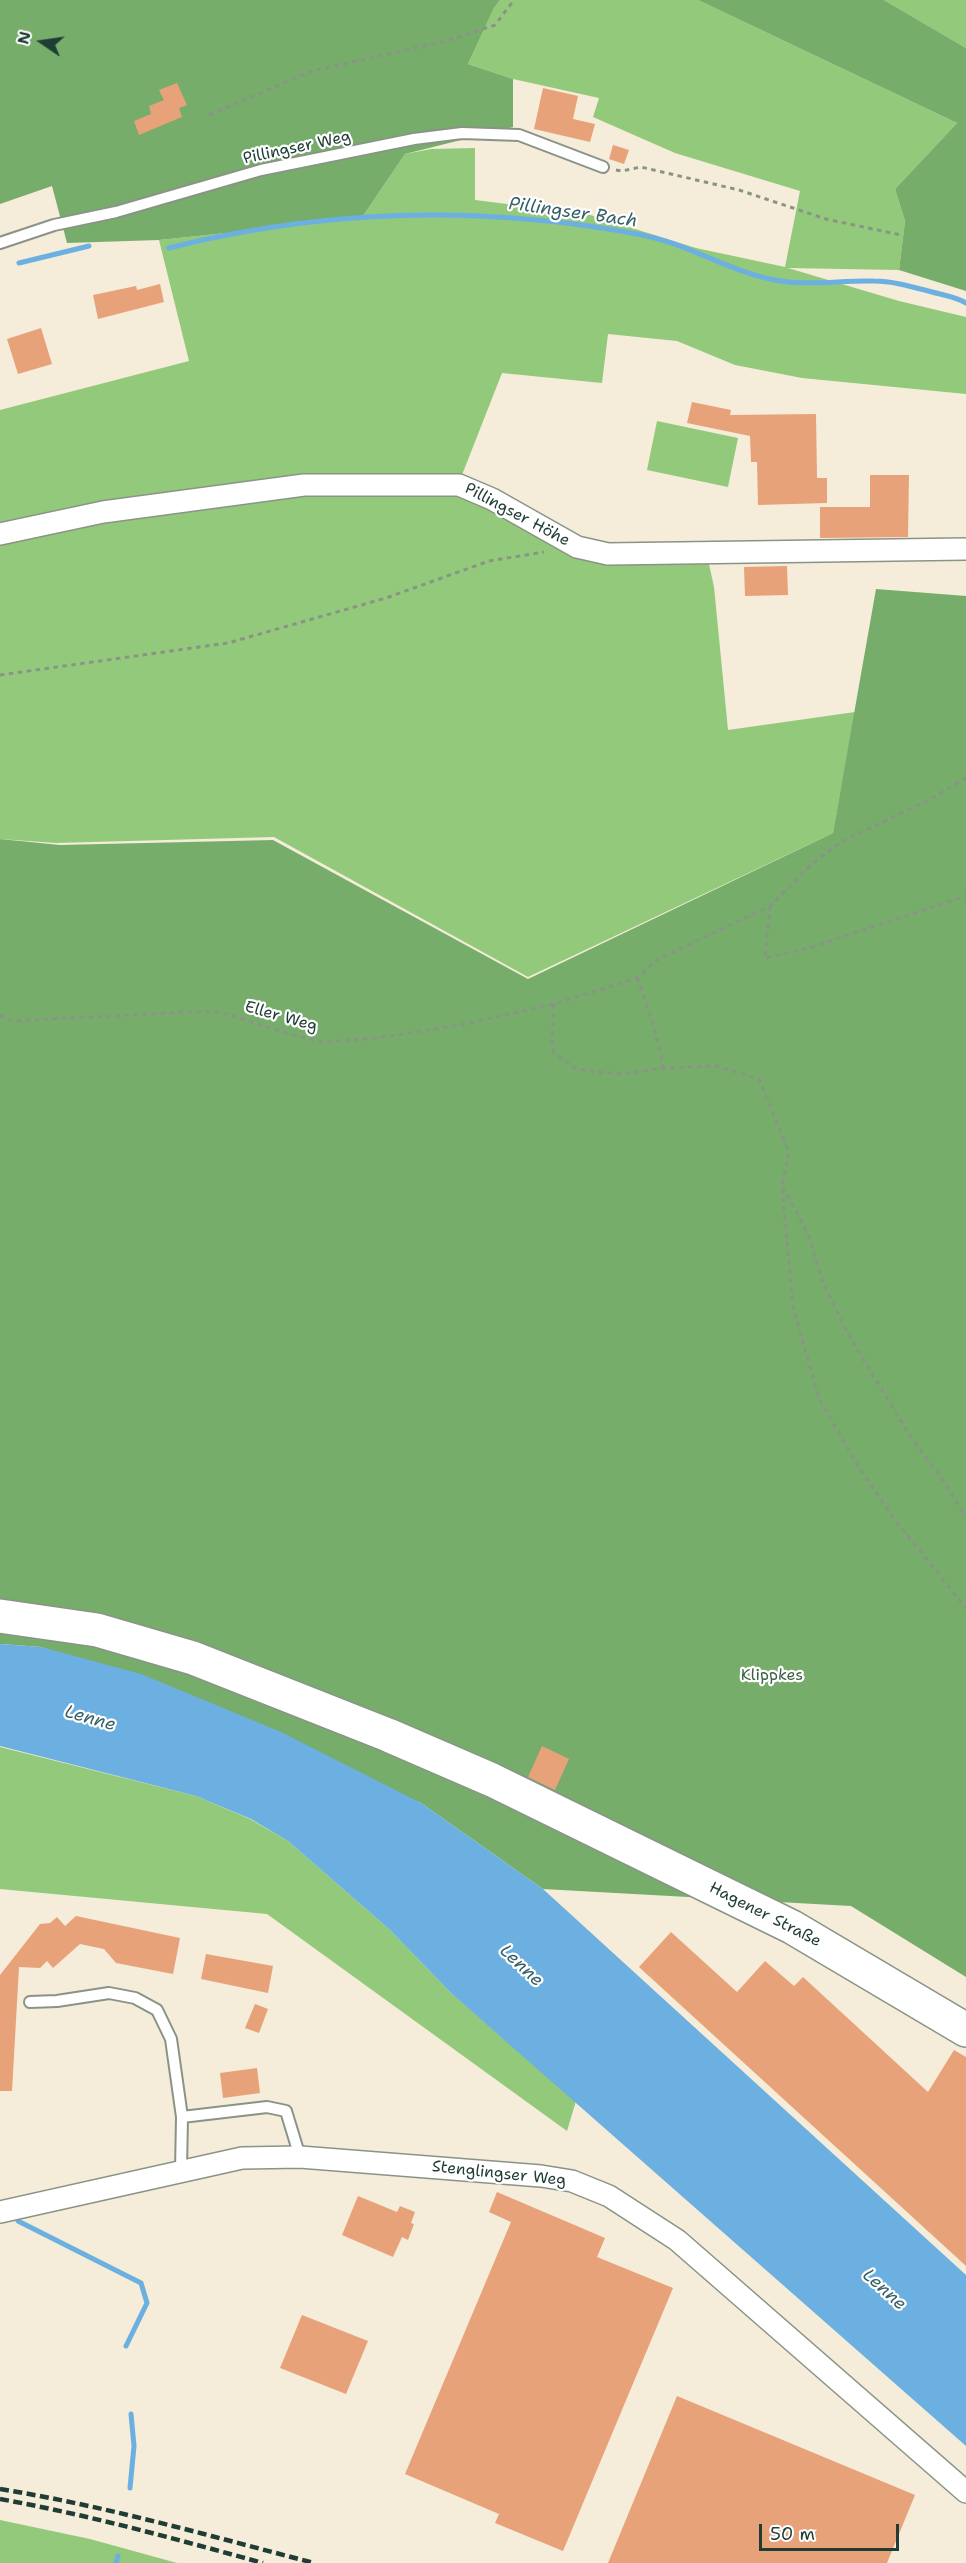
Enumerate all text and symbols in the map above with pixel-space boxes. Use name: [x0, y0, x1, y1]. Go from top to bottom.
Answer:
north arrow: [12, 12, 72, 72]
text: N: [12, 29, 36, 46]
street label: Pillingser Weg: [241, 127, 353, 169]
water label: Pillingser Bach: [507, 193, 639, 233]
street label: Pillingser Höhe: [461, 479, 573, 551]
street label: Eller Weg: [243, 998, 319, 1036]
park label: Klippkes: [741, 1666, 803, 1686]
water label: Lenne: [62, 1701, 118, 1737]
street label: Hagener Straße: [706, 1879, 824, 1951]
water label: Lenne: [495, 1940, 547, 1992]
street label: Stenglingser Weg: [431, 2157, 567, 2191]
water label: Lenne: [857, 2265, 911, 2315]
scale bar: [762, 2512, 902, 2550]
text: 50 m: [770, 2522, 815, 2546]

